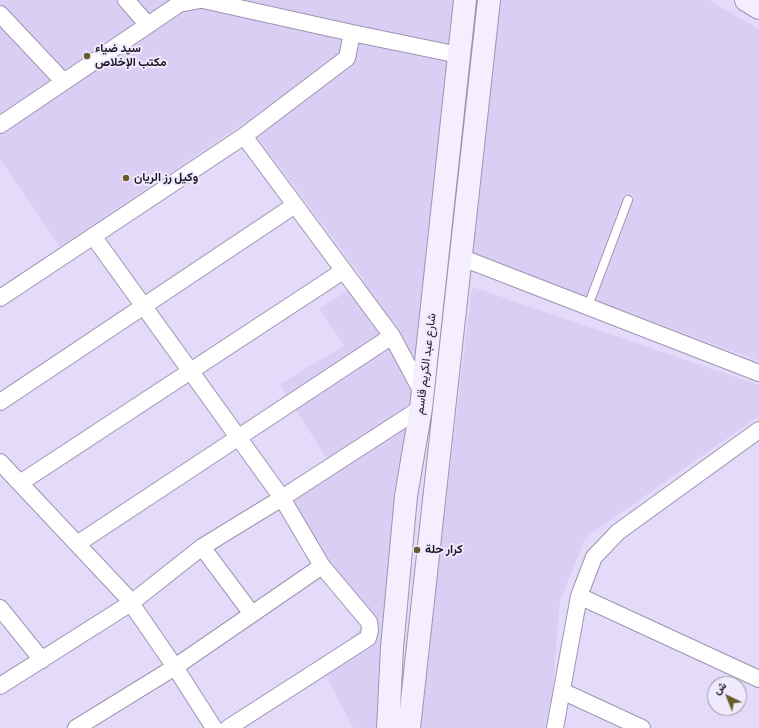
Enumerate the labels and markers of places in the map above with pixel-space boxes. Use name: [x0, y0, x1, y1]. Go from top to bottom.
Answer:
place label: سيد ضياء مكتب الإخلاص: [95, 42, 167, 70]
marker: سيد ضياء مكتب الإخلاص: [82, 51, 92, 61]
place label: وكيل رز الريان: [134, 171, 198, 185]
marker: وكيل رز الريان: [121, 173, 131, 183]
place label: كرار حلة: [425, 543, 463, 557]
marker: كرار حلة: [412, 545, 422, 555]

